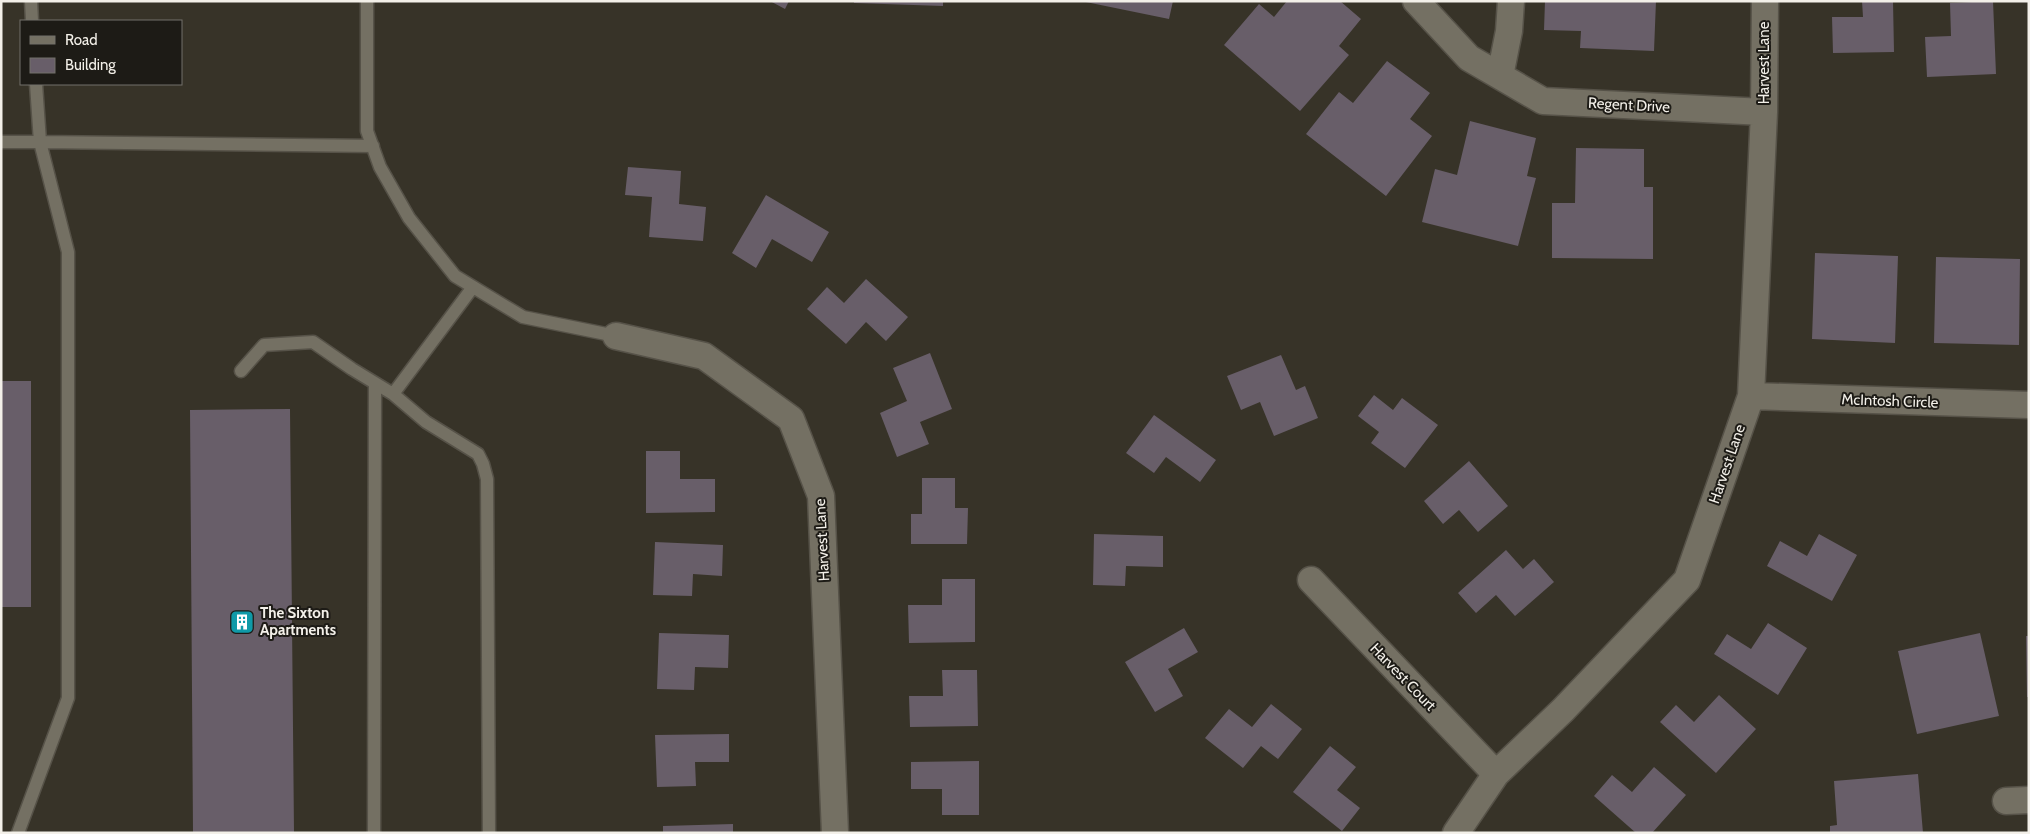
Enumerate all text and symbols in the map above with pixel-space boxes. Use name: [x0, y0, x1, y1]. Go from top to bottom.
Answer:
legend: [20, 20, 182, 85]
street label: Harvest Lane: [1755, 21, 1773, 104]
text: Road: [65, 31, 98, 49]
text: Building: [65, 56, 116, 74]
street label: Regent Drive: [1588, 94, 1671, 116]
street label: McIntosh Circle: [1841, 390, 1939, 412]
street label: Harvest Lane: [1705, 422, 1749, 506]
street label: Harvest Lane: [811, 498, 833, 582]
place label: The Sixton Apartments: [260, 604, 336, 639]
building icon: The Sixton Apartments: [229, 609, 255, 635]
street label: Harvest Court: [1366, 639, 1440, 715]

